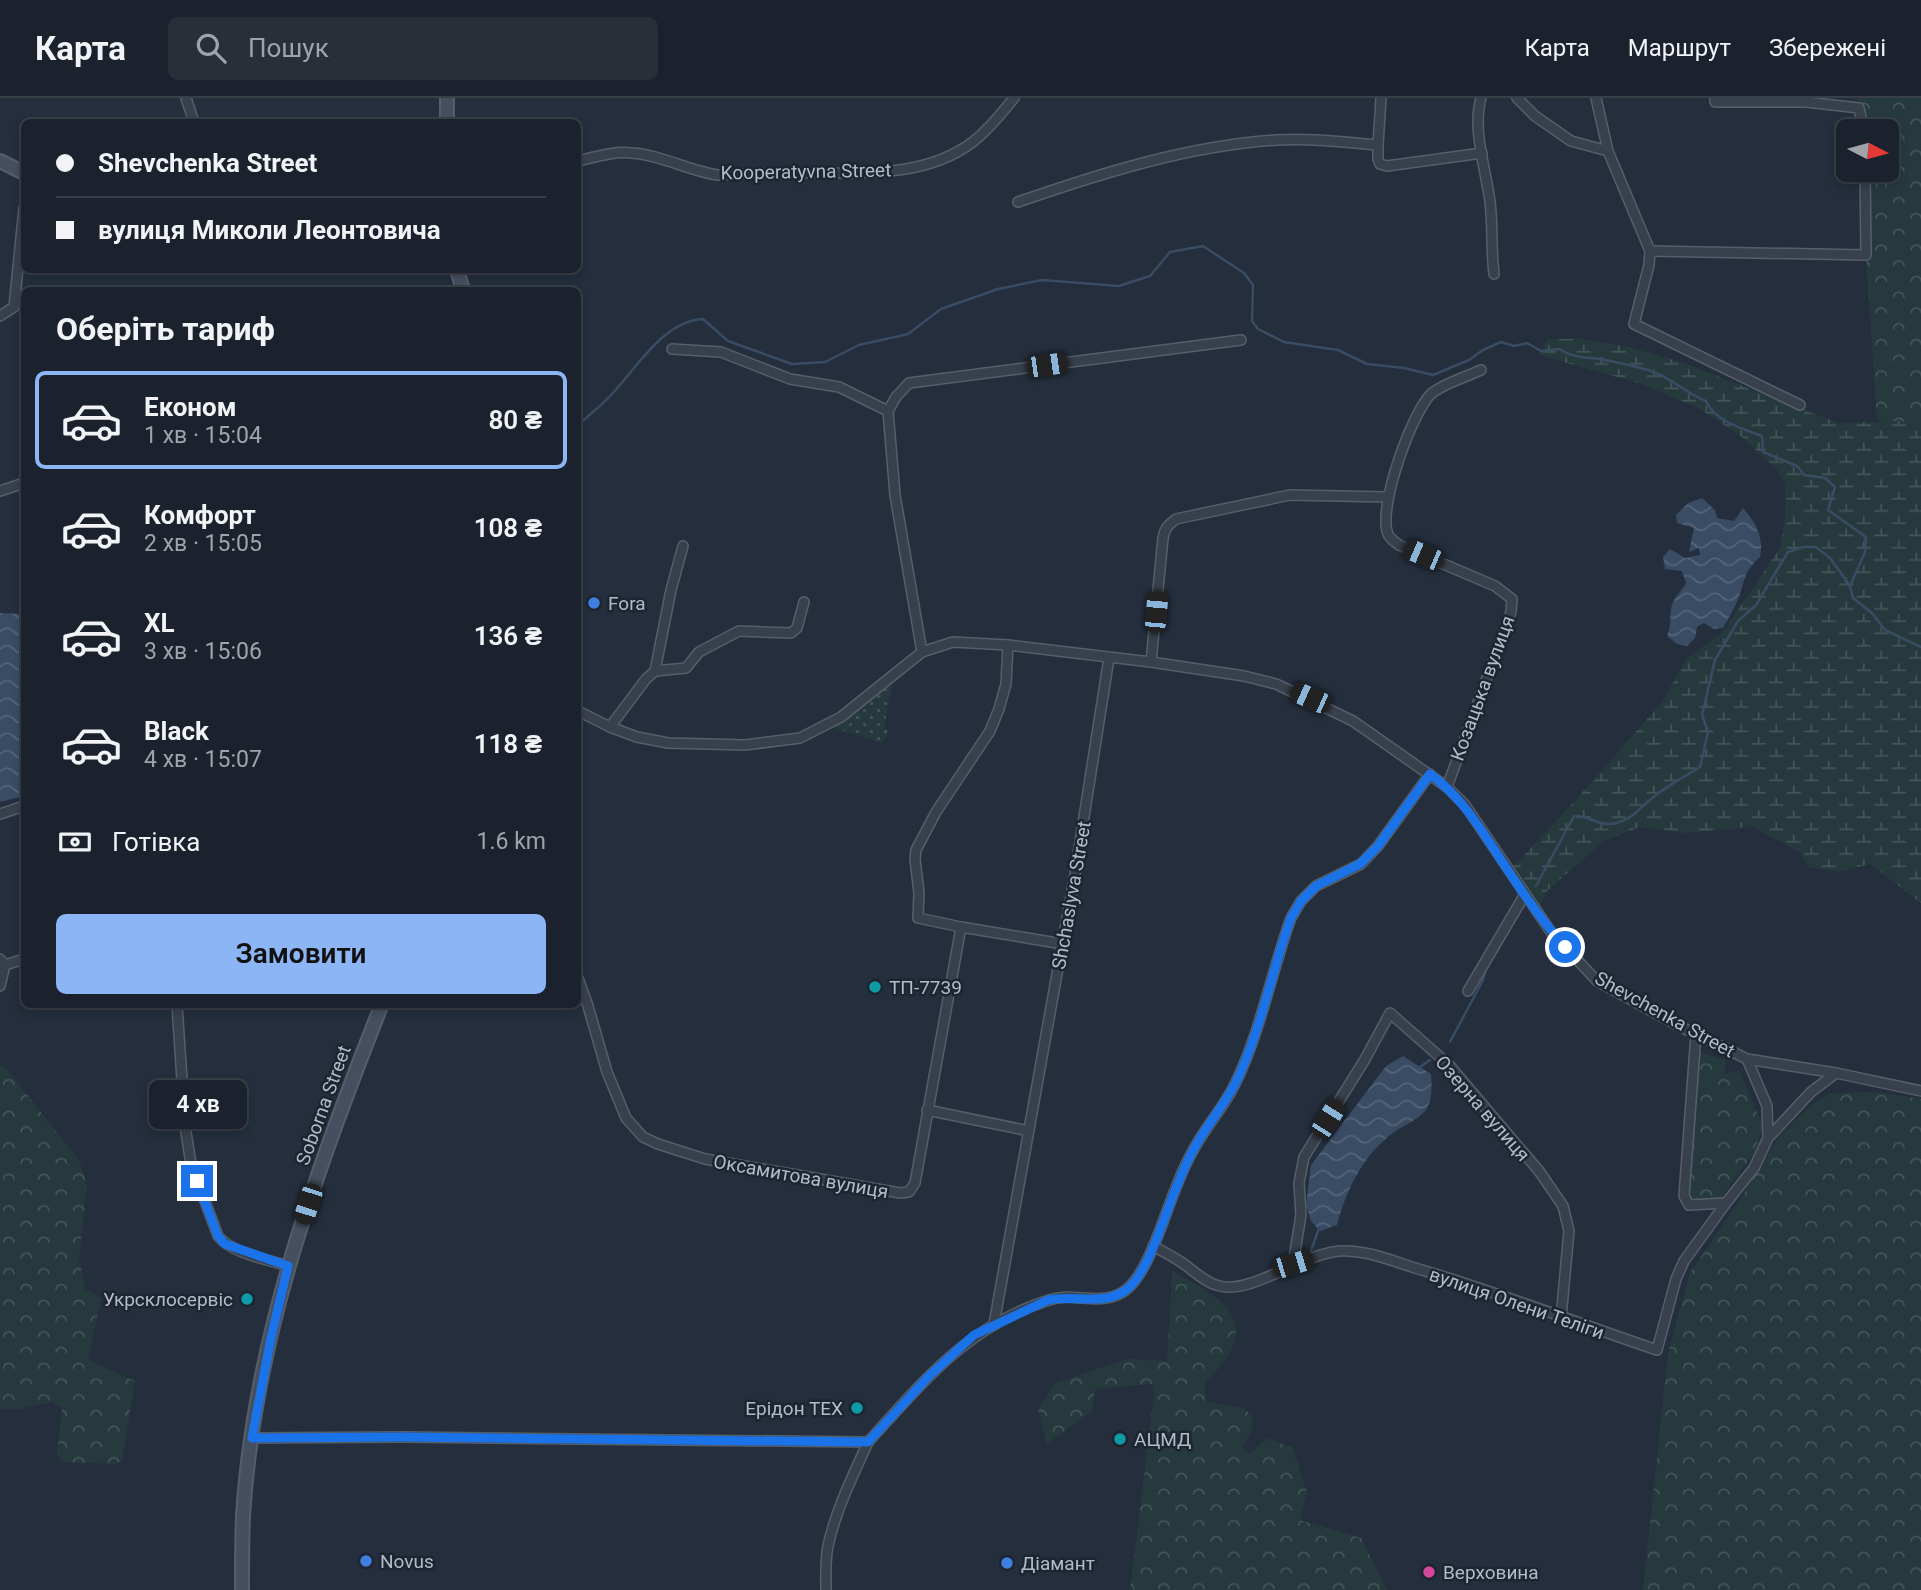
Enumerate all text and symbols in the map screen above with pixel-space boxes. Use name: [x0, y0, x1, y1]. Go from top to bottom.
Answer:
search box: [168, 17, 658, 80]
text: Карта: [35, 29, 126, 68]
icon: search: [192, 29, 230, 67]
text: Пошук: [248, 33, 329, 63]
text: Карта: [1524, 34, 1590, 62]
text: Маршрут: [1628, 34, 1731, 62]
text: Збережені: [1769, 34, 1886, 62]
north arrow: [1836, 119, 1899, 182]
map controls: [1836, 119, 1899, 182]
text: Shevchenka Street: [98, 148, 317, 178]
street label: Kooperatyvna Street: [721, 159, 891, 184]
text: вулиця Миколи Леонтовича: [98, 215, 441, 245]
text: Оберіть тариф: [56, 310, 275, 348]
car: [1025, 352, 1070, 378]
icon: car: [60, 389, 123, 452]
text: Економ: [144, 392, 236, 422]
text: 80 ₴: [488, 405, 542, 435]
text: 1 хв · 15:04: [144, 422, 262, 449]
icon: car: [60, 497, 123, 560]
text: Комфорт: [144, 500, 256, 530]
text: 108 ₴: [474, 513, 542, 543]
text: 2 хв · 15:05: [144, 530, 262, 557]
car: [1400, 537, 1447, 573]
car: [1144, 590, 1169, 634]
place label: Fora: [608, 592, 646, 615]
marker: Fora: [586, 595, 602, 611]
icon: car: [60, 605, 123, 668]
text: XL: [144, 608, 175, 638]
street label: Козацька вулиця: [1446, 612, 1519, 764]
text: 136 ₴: [474, 621, 542, 651]
text: 3 хв · 15:06: [144, 638, 262, 665]
car: [1287, 680, 1334, 716]
icon: car: [60, 713, 123, 776]
text: Black: [144, 716, 209, 746]
text: 118 ₴: [474, 729, 542, 759]
text: 4 хв · 15:07: [144, 746, 262, 773]
street label: Shchaslyva Street: [1047, 819, 1096, 971]
icon: cash: [56, 823, 94, 861]
text: Готівка: [112, 827, 201, 857]
text: 1.6 km: [477, 828, 546, 855]
button: Замовити: [56, 914, 546, 994]
route start: [1549, 931, 1581, 963]
street label: Shevchenka Street: [1591, 966, 1739, 1062]
place label: ТП-7739: [889, 976, 962, 999]
marker: ТП-7739: [867, 979, 883, 995]
street label: Soborna Street: [291, 1042, 356, 1168]
street label: Озерна вулиця: [1430, 1051, 1535, 1166]
callout: 4 хв: [148, 1080, 246, 1128]
text: 4 хв: [176, 1091, 220, 1118]
car: [1308, 1096, 1349, 1142]
street label: Оксамитова вулиця: [712, 1150, 890, 1203]
route end: [181, 1165, 213, 1197]
car: [292, 1181, 325, 1227]
car: [1270, 1248, 1317, 1280]
street label: вулиця Олени Теліги: [1426, 1263, 1607, 1344]
place label: Укрсклосервіс: [103, 1288, 233, 1311]
marker: Укрсклосервіс: [239, 1291, 255, 1307]
place label: Ерідон ТЕХ: [745, 1397, 843, 1420]
marker: Ерідон ТЕХ: [849, 1400, 865, 1416]
place label: АЦМД: [1134, 1428, 1191, 1451]
marker: АЦМД: [1112, 1431, 1128, 1447]
place label: Novus: [380, 1550, 434, 1573]
place label: Діамант: [1021, 1552, 1095, 1575]
marker: Novus: [358, 1553, 374, 1569]
marker: Діамант: [999, 1555, 1015, 1571]
place label: Верховина: [1443, 1561, 1539, 1584]
marker: Верховина: [1421, 1564, 1437, 1580]

